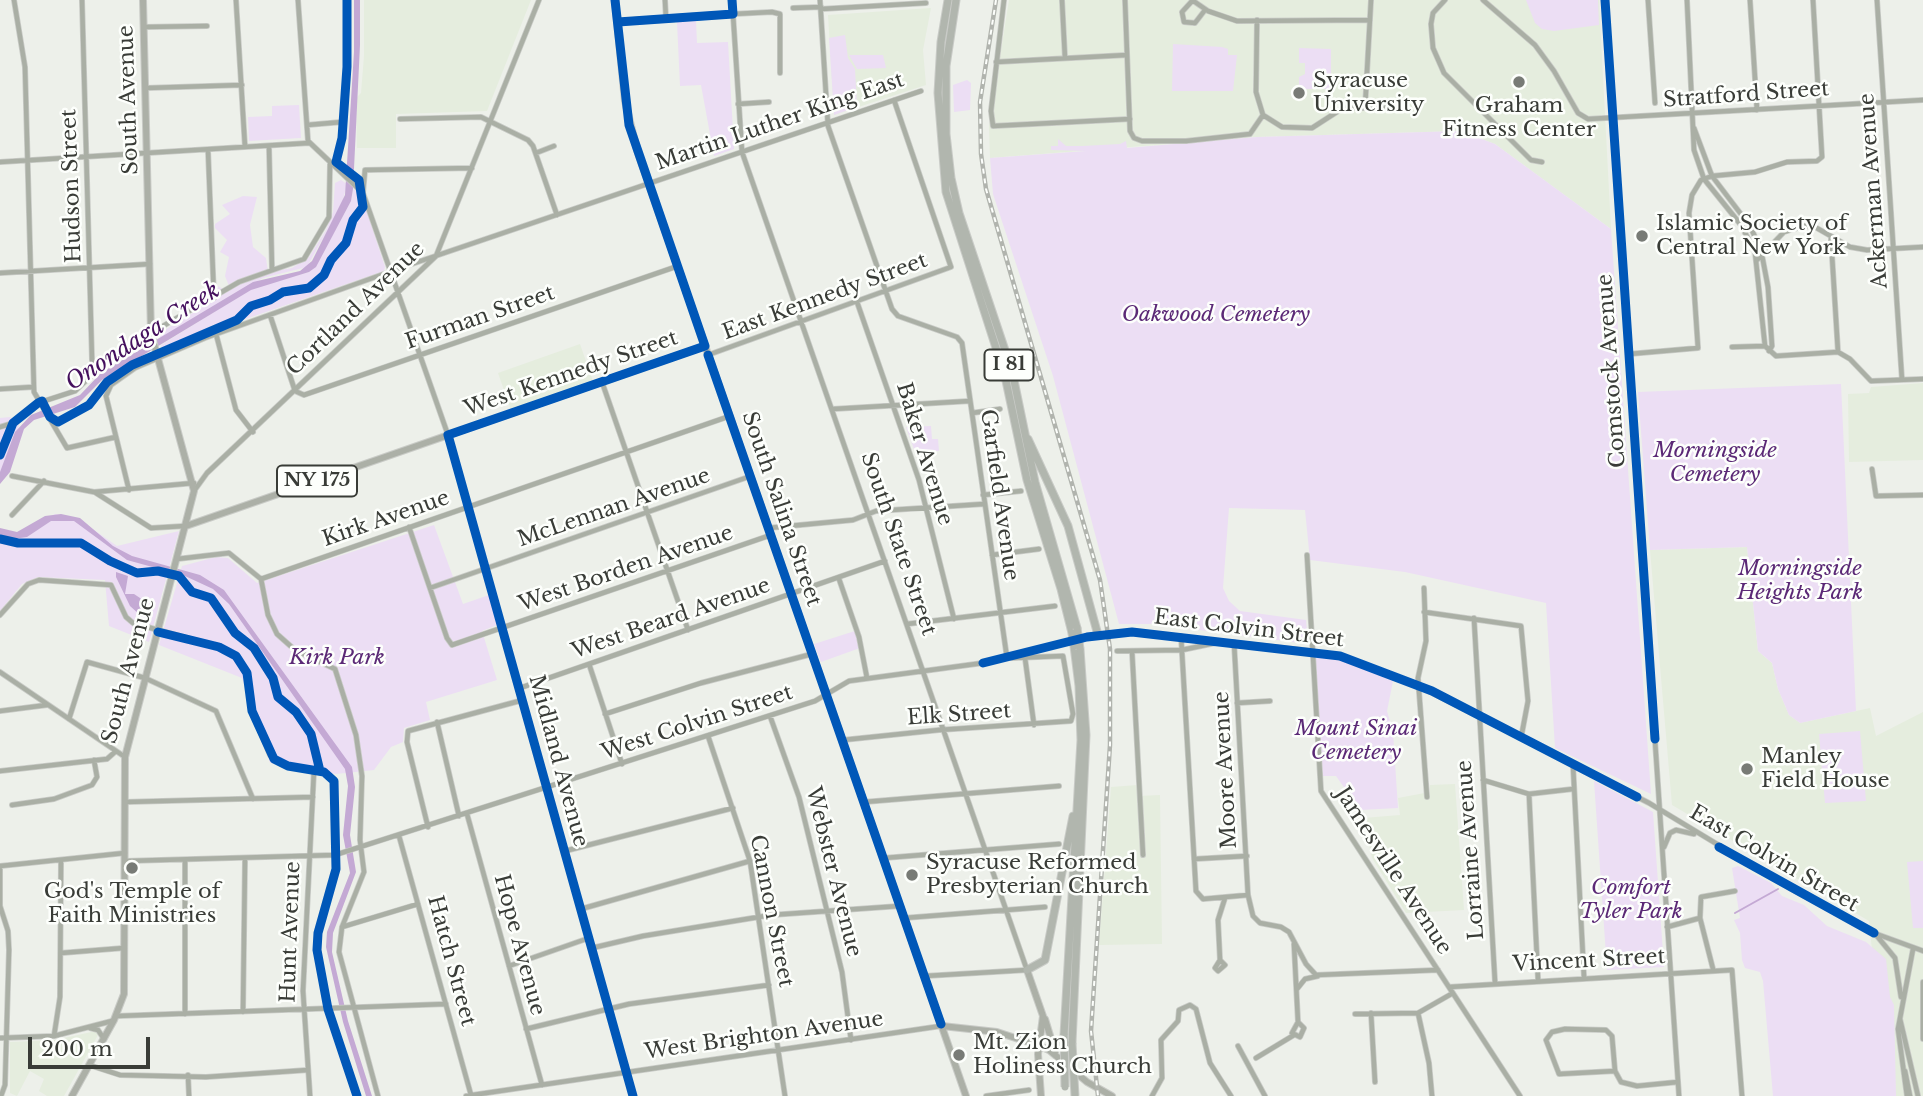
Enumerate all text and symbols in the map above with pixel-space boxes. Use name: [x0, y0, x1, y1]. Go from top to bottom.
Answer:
street label: South Avenue: [114, 25, 144, 175]
street label: Martin Luther King East: [653, 68, 907, 176]
place label: Syracuse University: [1313, 68, 1424, 118]
marker: Graham Fitness Center: [1511, 74, 1527, 90]
street label: Stratford Street: [1662, 77, 1830, 113]
marker: Syracuse University: [1291, 85, 1307, 101]
street label: Ackerman Avenue: [1855, 92, 1893, 290]
place label: Graham Fitness Center: [1442, 93, 1596, 143]
street label: Hudson Street: [57, 109, 87, 263]
place label: Islamic Society of Central New York: [1656, 211, 1847, 261]
marker: Islamic Society of Central New York: [1634, 228, 1650, 244]
street label: Cortland Avenue: [282, 237, 430, 381]
street label: East Kennedy Street: [719, 248, 931, 346]
street label: Comstock Avenue: [1593, 273, 1631, 469]
water label: Onondaga Creek: [61, 277, 225, 397]
street label: Furman Street: [402, 281, 558, 355]
park label: Oakwood Cemetery: [1122, 302, 1310, 328]
street label: West Kennedy Street: [461, 326, 681, 422]
road number: I 81: [984, 350, 1034, 380]
street label: Baker Avenue: [890, 380, 958, 528]
street label: South Salina Street: [736, 408, 826, 610]
street label: Garfield Avenue: [975, 408, 1023, 582]
park label: Morningside Cemetery: [1653, 438, 1777, 488]
street label: South State Street: [855, 449, 941, 639]
street label: McLennan Avenue: [514, 463, 714, 553]
road number: NY 175: [277, 466, 357, 496]
street label: Kirk Avenue: [319, 486, 453, 552]
street label: West Borden Avenue: [516, 520, 736, 618]
park label: Morningside Heights Park: [1737, 556, 1863, 606]
street label: West Beard Avenue: [568, 573, 774, 665]
street label: South Avenue: [97, 595, 161, 747]
street label: East Colvin Street: [1153, 605, 1345, 653]
park label: Kirk Park: [289, 645, 385, 671]
street label: Midland Avenue: [523, 672, 593, 850]
street label: West Colvin Street: [598, 680, 796, 766]
street label: Moore Avenue: [1209, 691, 1243, 849]
street label: Elk Street: [906, 699, 1012, 731]
park label: Mount Sinai Cemetery: [1295, 716, 1417, 766]
place label: Manley Field House: [1761, 744, 1890, 794]
street label: Lorraine Avenue: [1452, 759, 1490, 941]
marker: Manley Field House: [1739, 761, 1755, 777]
street label: Jamesville Avenue: [1329, 782, 1457, 960]
street label: Webster Avenue: [800, 784, 866, 960]
street label: East Colvin Street: [1685, 800, 1863, 918]
street label: Cannon Street: [744, 833, 798, 989]
place label: Syracuse Reformed Presbyterian Church: [926, 850, 1149, 900]
marker: God's Temple of Faith Ministries: [124, 860, 140, 876]
street label: Hunt Avenue: [276, 861, 306, 1003]
marker: Syracuse Reformed Presbyterian Church: [904, 867, 920, 883]
street label: Hope Avenue: [488, 872, 550, 1018]
park label: Comfort Tyler Park: [1579, 875, 1683, 925]
place label: God's Temple of Faith Ministries: [44, 879, 220, 929]
street label: Hatch Street: [422, 893, 480, 1029]
street label: Vincent Street: [1512, 944, 1666, 978]
street label: West Brighton Avenue: [643, 1007, 885, 1065]
scale bar: [32, 1023, 154, 1066]
place label: Mt. Zion Holiness Church: [973, 1030, 1152, 1080]
text: 200 m: [41, 1036, 112, 1062]
marker: Mt. Zion Holiness Church: [951, 1047, 967, 1063]

